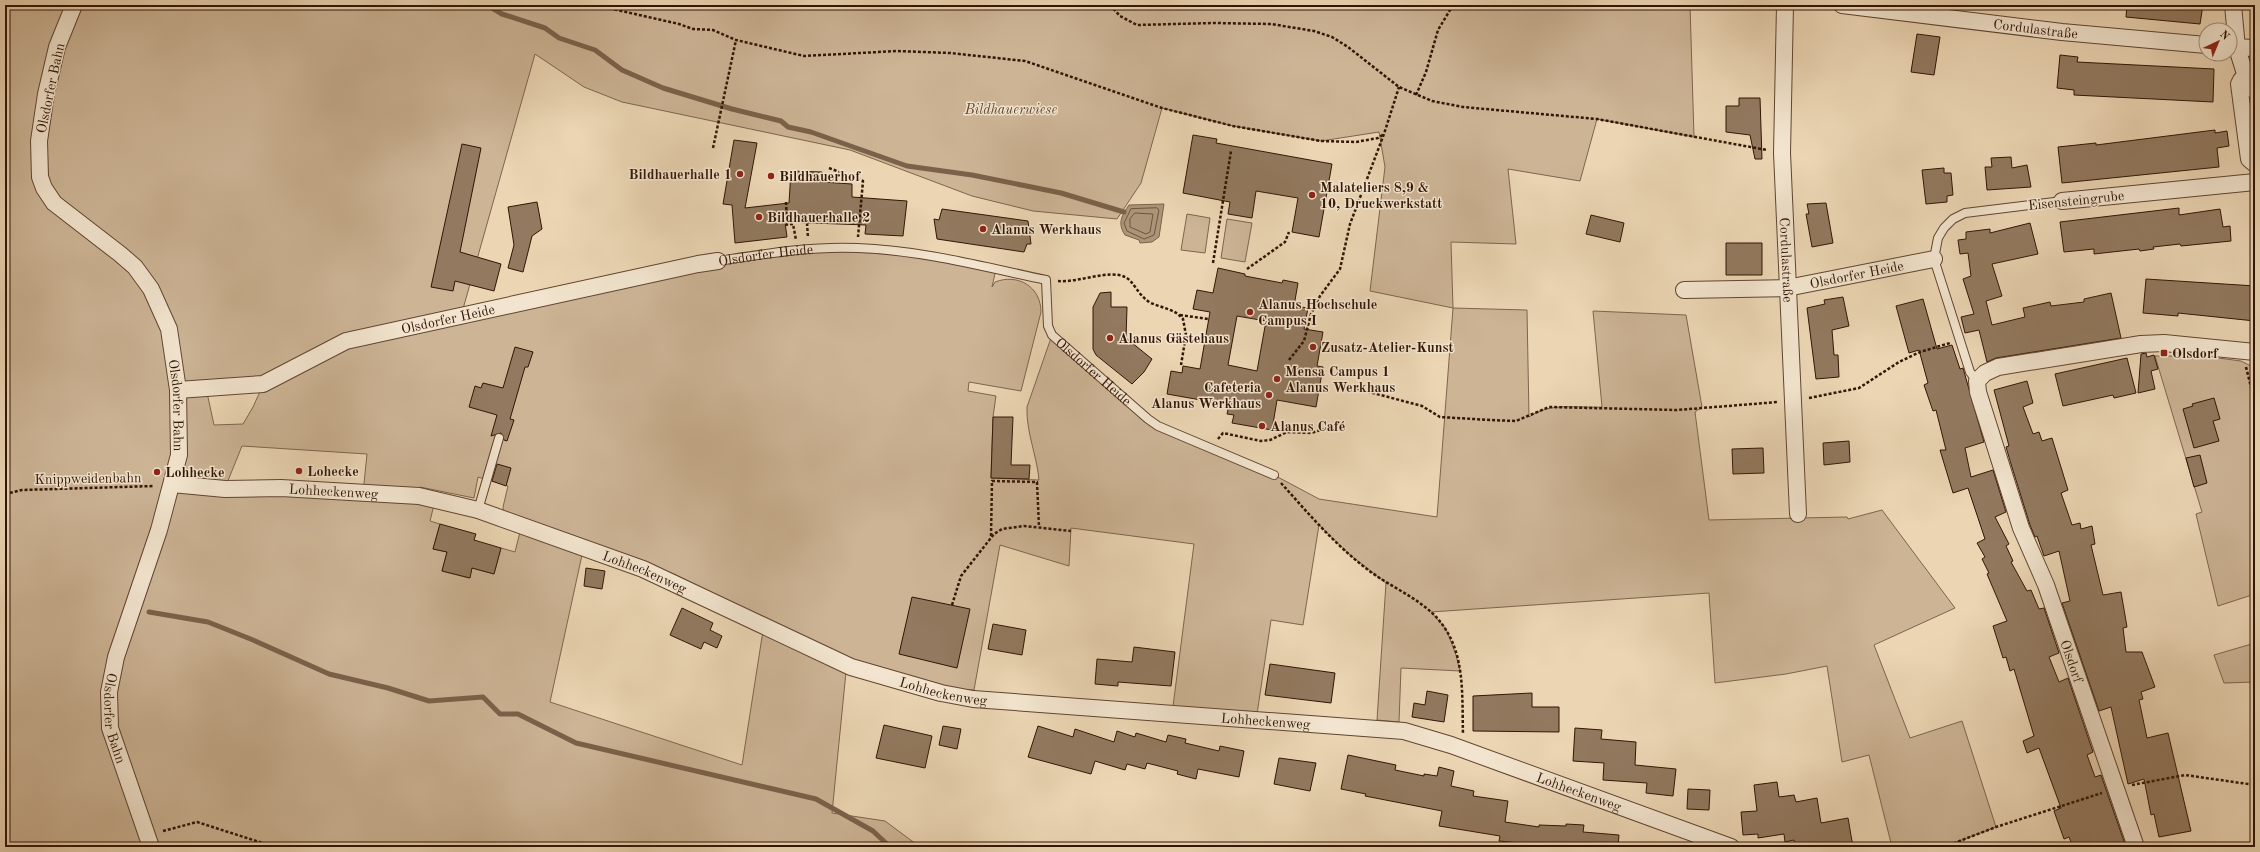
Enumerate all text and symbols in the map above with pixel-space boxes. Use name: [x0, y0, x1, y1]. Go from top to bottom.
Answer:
street label: Cordulastraße: [1992, 18, 2078, 41]
north arrow: [2198, 22, 2238, 62]
text: N: [2217, 29, 2231, 43]
street label: Olsdorfer Bahn: [35, 41, 67, 135]
park label: Bildhauerwiese: [964, 103, 1057, 117]
place label: Bildhauerhalle 1: [629, 168, 732, 182]
marker: Bildhauerhalle 1: [735, 169, 745, 179]
place label: Bildhauerhof: [779, 170, 861, 184]
marker: Bildhauerhof: [766, 171, 776, 181]
place label: Malateliers 8,9 & 10, Druckwerkstatt: [1320, 181, 1442, 211]
street label: Eisensteingrube: [2027, 189, 2125, 213]
marker: Malateliers 8,9 & 10, Druckwerkstatt: [1307, 190, 1317, 200]
place label: Bildhauerhalle 2: [767, 211, 871, 225]
marker: Bildhauerhalle 2: [754, 212, 764, 222]
street label: Cordulastraße: [1777, 217, 1795, 303]
place label: Alanus Werkhaus: [991, 223, 1101, 237]
marker: Alanus Werkhaus: [978, 224, 988, 234]
street label: Olsdorfer Heide: [717, 243, 814, 269]
street label: Olsdorfer Heide: [1809, 259, 1905, 291]
place label: Alanus Hochschule Campus I: [1258, 298, 1377, 328]
street label: Olsdorfer Heide: [400, 303, 496, 337]
marker: Alanus Hochschule Campus I: [1245, 307, 1255, 317]
place label: Alanus Gästehaus: [1118, 332, 1229, 346]
marker: Alanus Gästehaus: [1105, 333, 1115, 343]
street label: Olsdorfer Heide: [1052, 335, 1133, 409]
place label: Zusatz-Atelier-Kunst: [1321, 341, 1454, 355]
marker: Zusatz-Atelier-Kunst: [1308, 342, 1318, 352]
place label: Olsdorf: [2172, 347, 2219, 361]
marker: Olsdorf: [2159, 348, 2169, 358]
street label: Olsdorfer Bahn: [166, 359, 185, 452]
place label: Mensa Campus 1 Alanus Werkhaus: [1285, 365, 1395, 395]
marker: Mensa Campus 1 Alanus Werkhaus: [1272, 374, 1282, 384]
place label: Cafeteria Alanus Werkhaus: [1151, 381, 1261, 411]
marker: Cafeteria Alanus Werkhaus: [1264, 390, 1274, 400]
place label: Alanus Café: [1270, 420, 1345, 434]
marker: Alanus Café: [1257, 421, 1267, 431]
place label: Lohecke: [307, 465, 359, 479]
place label: Lohhecke: [165, 466, 225, 480]
marker: Lohecke: [294, 466, 304, 476]
marker: Lohhecke: [152, 467, 162, 477]
street label: Knippweidenbahn: [34, 471, 142, 487]
street label: Lohheckenweg: [288, 482, 379, 502]
street label: Lohheckenweg: [601, 549, 689, 597]
street label: Olsdorf: [2057, 638, 2085, 686]
street label: Olsdorfer Bahn: [101, 671, 128, 766]
street label: Lohheckenweg: [898, 675, 988, 708]
street label: Lohheckenweg: [1220, 711, 1311, 732]
street label: Lohheckenweg: [1534, 771, 1624, 815]

